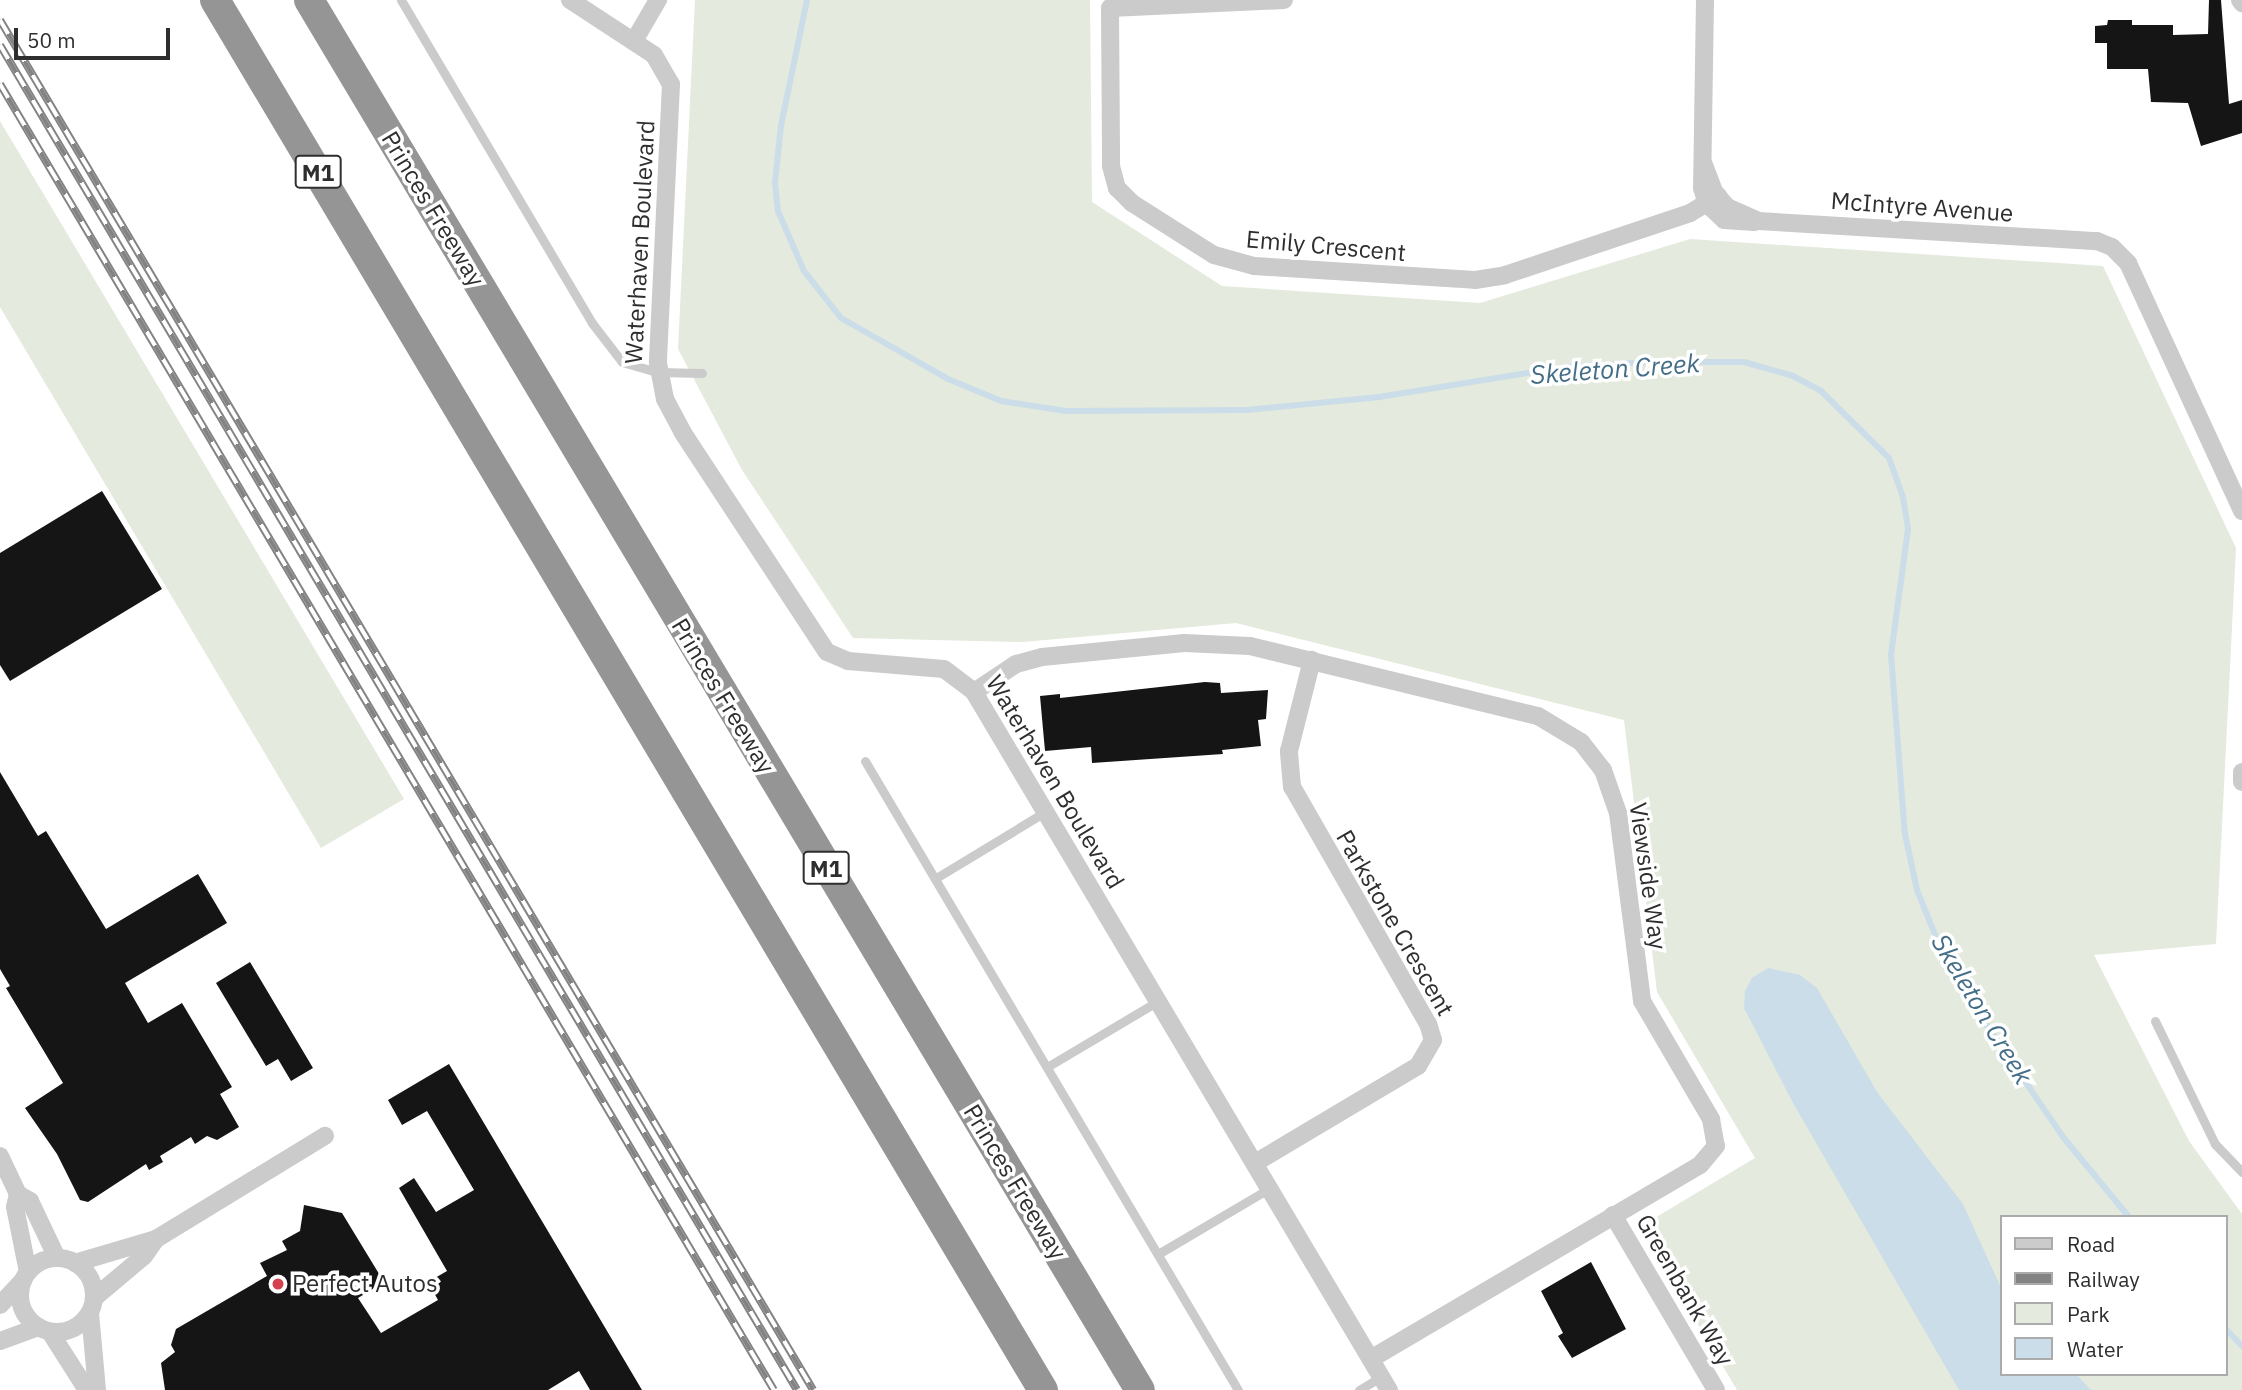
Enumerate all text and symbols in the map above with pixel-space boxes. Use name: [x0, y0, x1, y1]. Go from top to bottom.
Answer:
scale bar: [18, 14, 173, 58]
text: 50 m: [27, 26, 76, 54]
street label: Waterhaven Boulevard: [619, 119, 661, 365]
street label: Princes Freeway: [375, 126, 491, 292]
road number: M1: [294, 153, 342, 192]
street label: McIntyre Avenue: [1830, 186, 2014, 228]
street label: Emily Crescent: [1245, 225, 1407, 267]
water label: Skeleton Creek: [1529, 348, 1701, 390]
street label: Princes Freeway: [665, 613, 781, 779]
street label: Waterhaven Boulevard: [980, 670, 1130, 894]
street label: Viewside Way: [1623, 801, 1673, 951]
street label: Parkstone Crescent: [1330, 825, 1460, 1021]
road number: M1: [802, 848, 850, 888]
water label: Skeleton Creek: [1925, 928, 2039, 1090]
street label: Princes Freeway: [957, 1099, 1073, 1265]
street label: Greenbank Way: [1630, 1209, 1740, 1371]
legend: [2000, 1215, 2228, 1376]
text: Road: [2067, 1230, 2115, 1258]
text: Railway: [2067, 1265, 2140, 1293]
place label: Perfect Autos: [292, 1270, 438, 1298]
marker: Perfect Autos: [270, 1276, 286, 1292]
text: Park: [2067, 1300, 2110, 1328]
text: Water: [2067, 1335, 2123, 1363]

